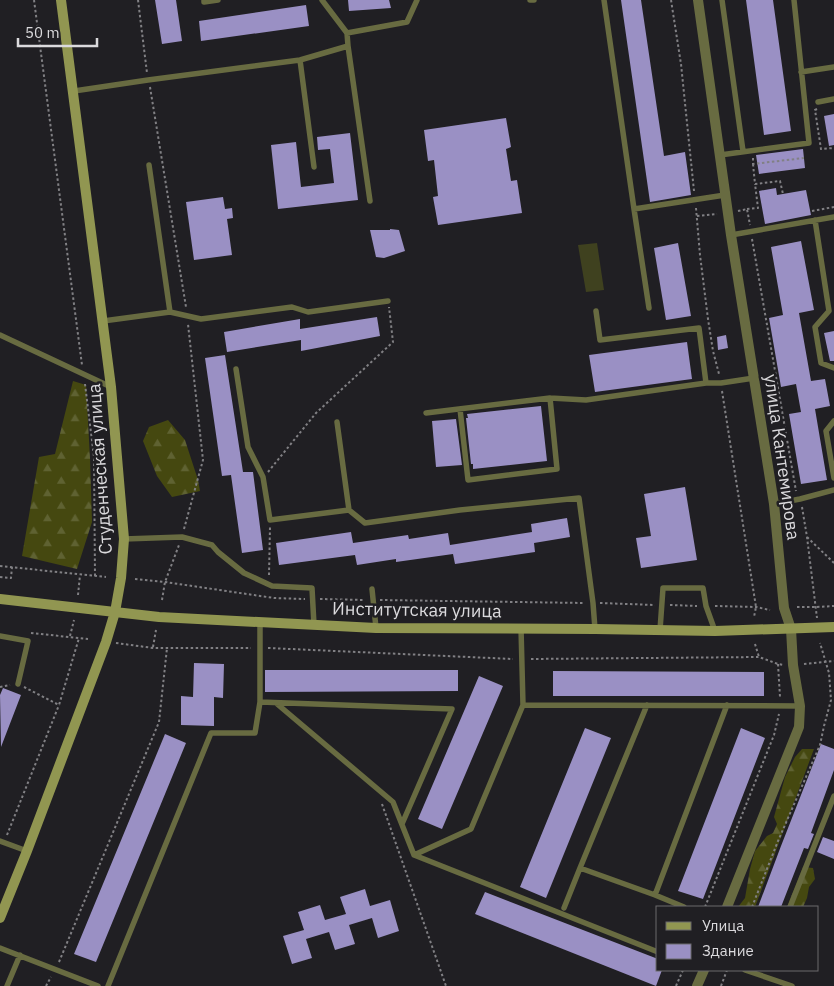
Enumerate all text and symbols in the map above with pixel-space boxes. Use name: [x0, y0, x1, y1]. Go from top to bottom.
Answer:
scale bar: [18, 15, 96, 47]
text: 50 m: [25, 23, 60, 42]
street label: улица Кантемирова: [759, 372, 806, 542]
street label: Студенческая улица: [82, 382, 117, 555]
street label: Институтская улица: [332, 597, 502, 622]
legend: [656, 906, 819, 971]
text: Улица: [702, 916, 744, 935]
text: Здание: [702, 941, 754, 960]

